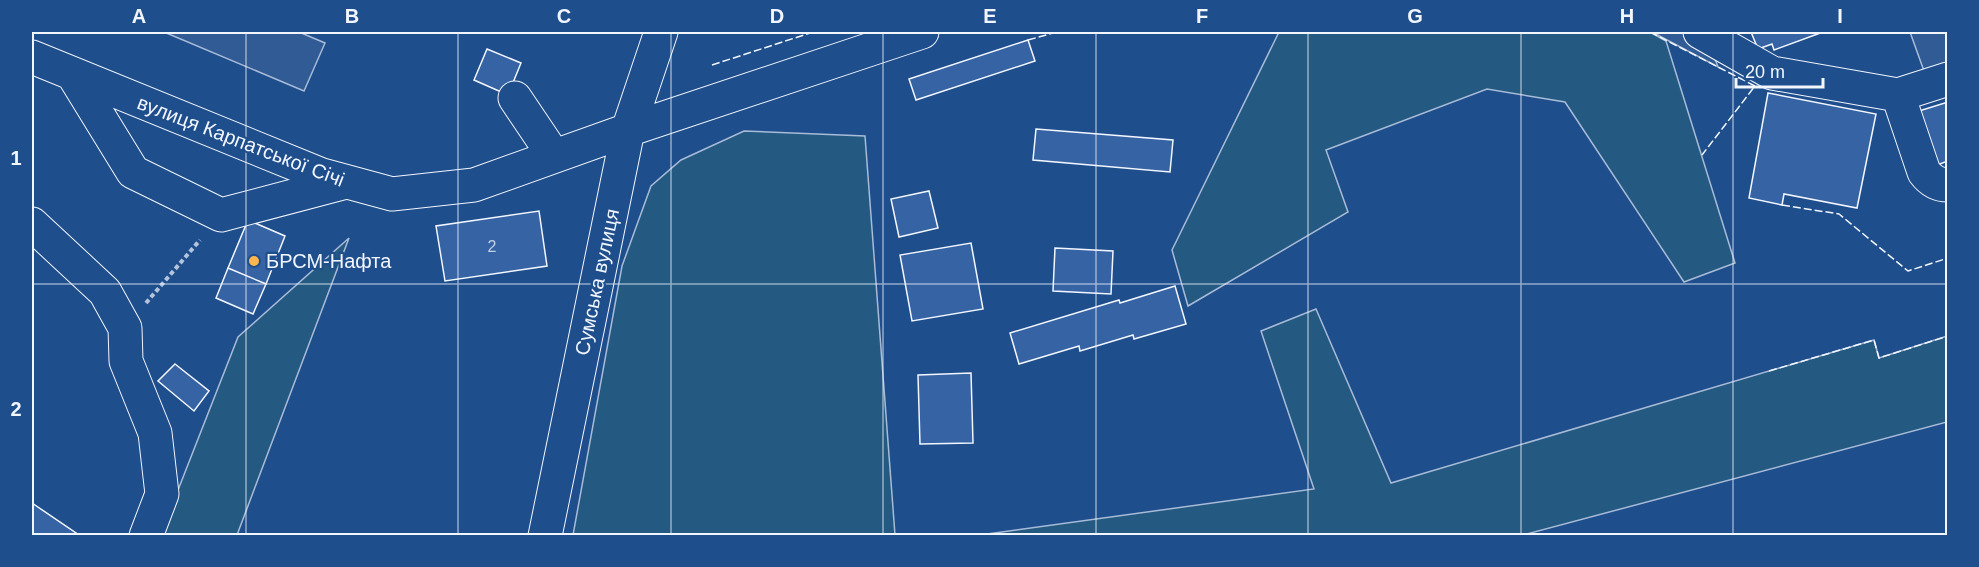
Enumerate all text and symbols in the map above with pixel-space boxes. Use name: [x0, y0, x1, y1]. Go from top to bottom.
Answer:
text: A: [132, 5, 146, 27]
text: B: [345, 5, 359, 27]
text: C: [557, 5, 571, 27]
text: D: [770, 5, 784, 27]
text: E: [983, 5, 997, 27]
text: F: [1196, 5, 1208, 27]
text: G: [1407, 5, 1423, 27]
text: H: [1620, 5, 1634, 27]
text: I: [1837, 5, 1843, 27]
scale bar: [1736, 51, 1823, 89]
text: 20 m: [1745, 62, 1785, 82]
street label: вулиця Карпатської Січі: [134, 91, 348, 191]
text: 1: [10, 147, 22, 169]
street label: Сумська вулиця: [571, 207, 623, 357]
house number: 2: [488, 238, 497, 255]
place label: БРСМ-Нафта: [266, 250, 392, 272]
marker: БРСМ-Нафта: [247, 254, 261, 268]
text: 2: [10, 398, 22, 420]

